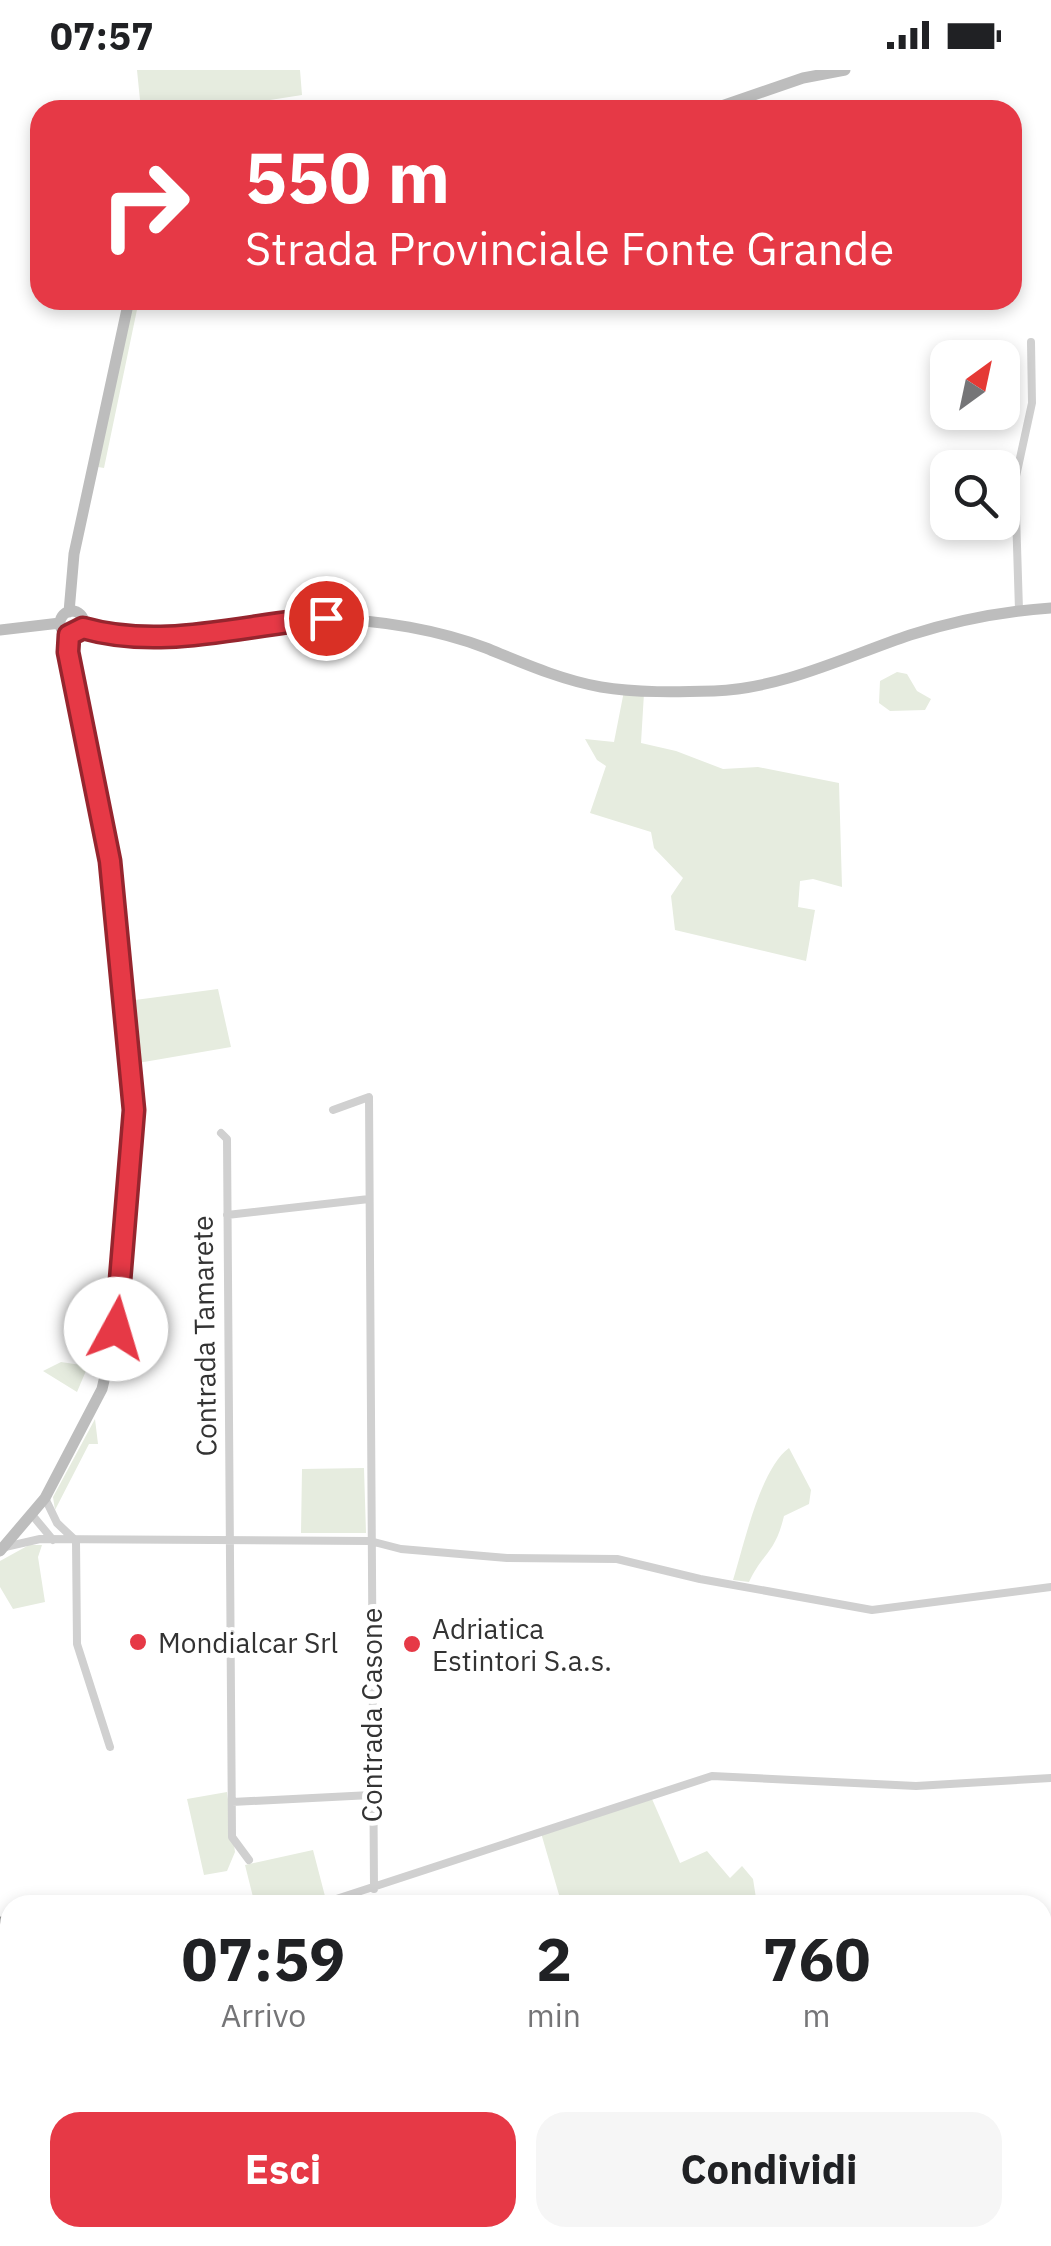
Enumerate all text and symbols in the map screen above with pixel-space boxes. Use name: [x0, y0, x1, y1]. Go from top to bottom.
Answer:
text: 07:57: [50, 11, 154, 60]
text: 550 m: [245, 131, 450, 222]
icon: right: [80, 140, 210, 270]
text: Strada Provinciale Fonte Grande: [245, 219, 894, 277]
north arrow: [930, 340, 1020, 430]
map controls: [930, 340, 1020, 540]
button: search: [930, 450, 1020, 540]
pin: [284, 576, 369, 661]
icon: arrive: [299, 591, 354, 646]
street label: Contrada Tamarete: [183, 1215, 225, 1457]
position arrow: [64, 1277, 168, 1381]
street label: Contrada Casone: [353, 1608, 390, 1822]
place label: Adriatica Estintori S.a.s.: [432, 1610, 612, 1679]
place label: Mondialcar Srl: [158, 1624, 338, 1661]
marker: Mondialcar Srl: [127, 1631, 149, 1653]
marker: Adriatica Estintori S.a.s.: [401, 1633, 423, 1655]
text: 07:59: [182, 1919, 345, 1998]
text: 2: [536, 1919, 572, 1998]
text: 760: [762, 1919, 870, 1998]
text: Arrivo: [221, 1994, 306, 2036]
text: min: [527, 1994, 581, 2036]
text: m: [803, 1994, 830, 2036]
button: Esci: [50, 2112, 516, 2227]
button: Condividi: [536, 2112, 1002, 2227]

